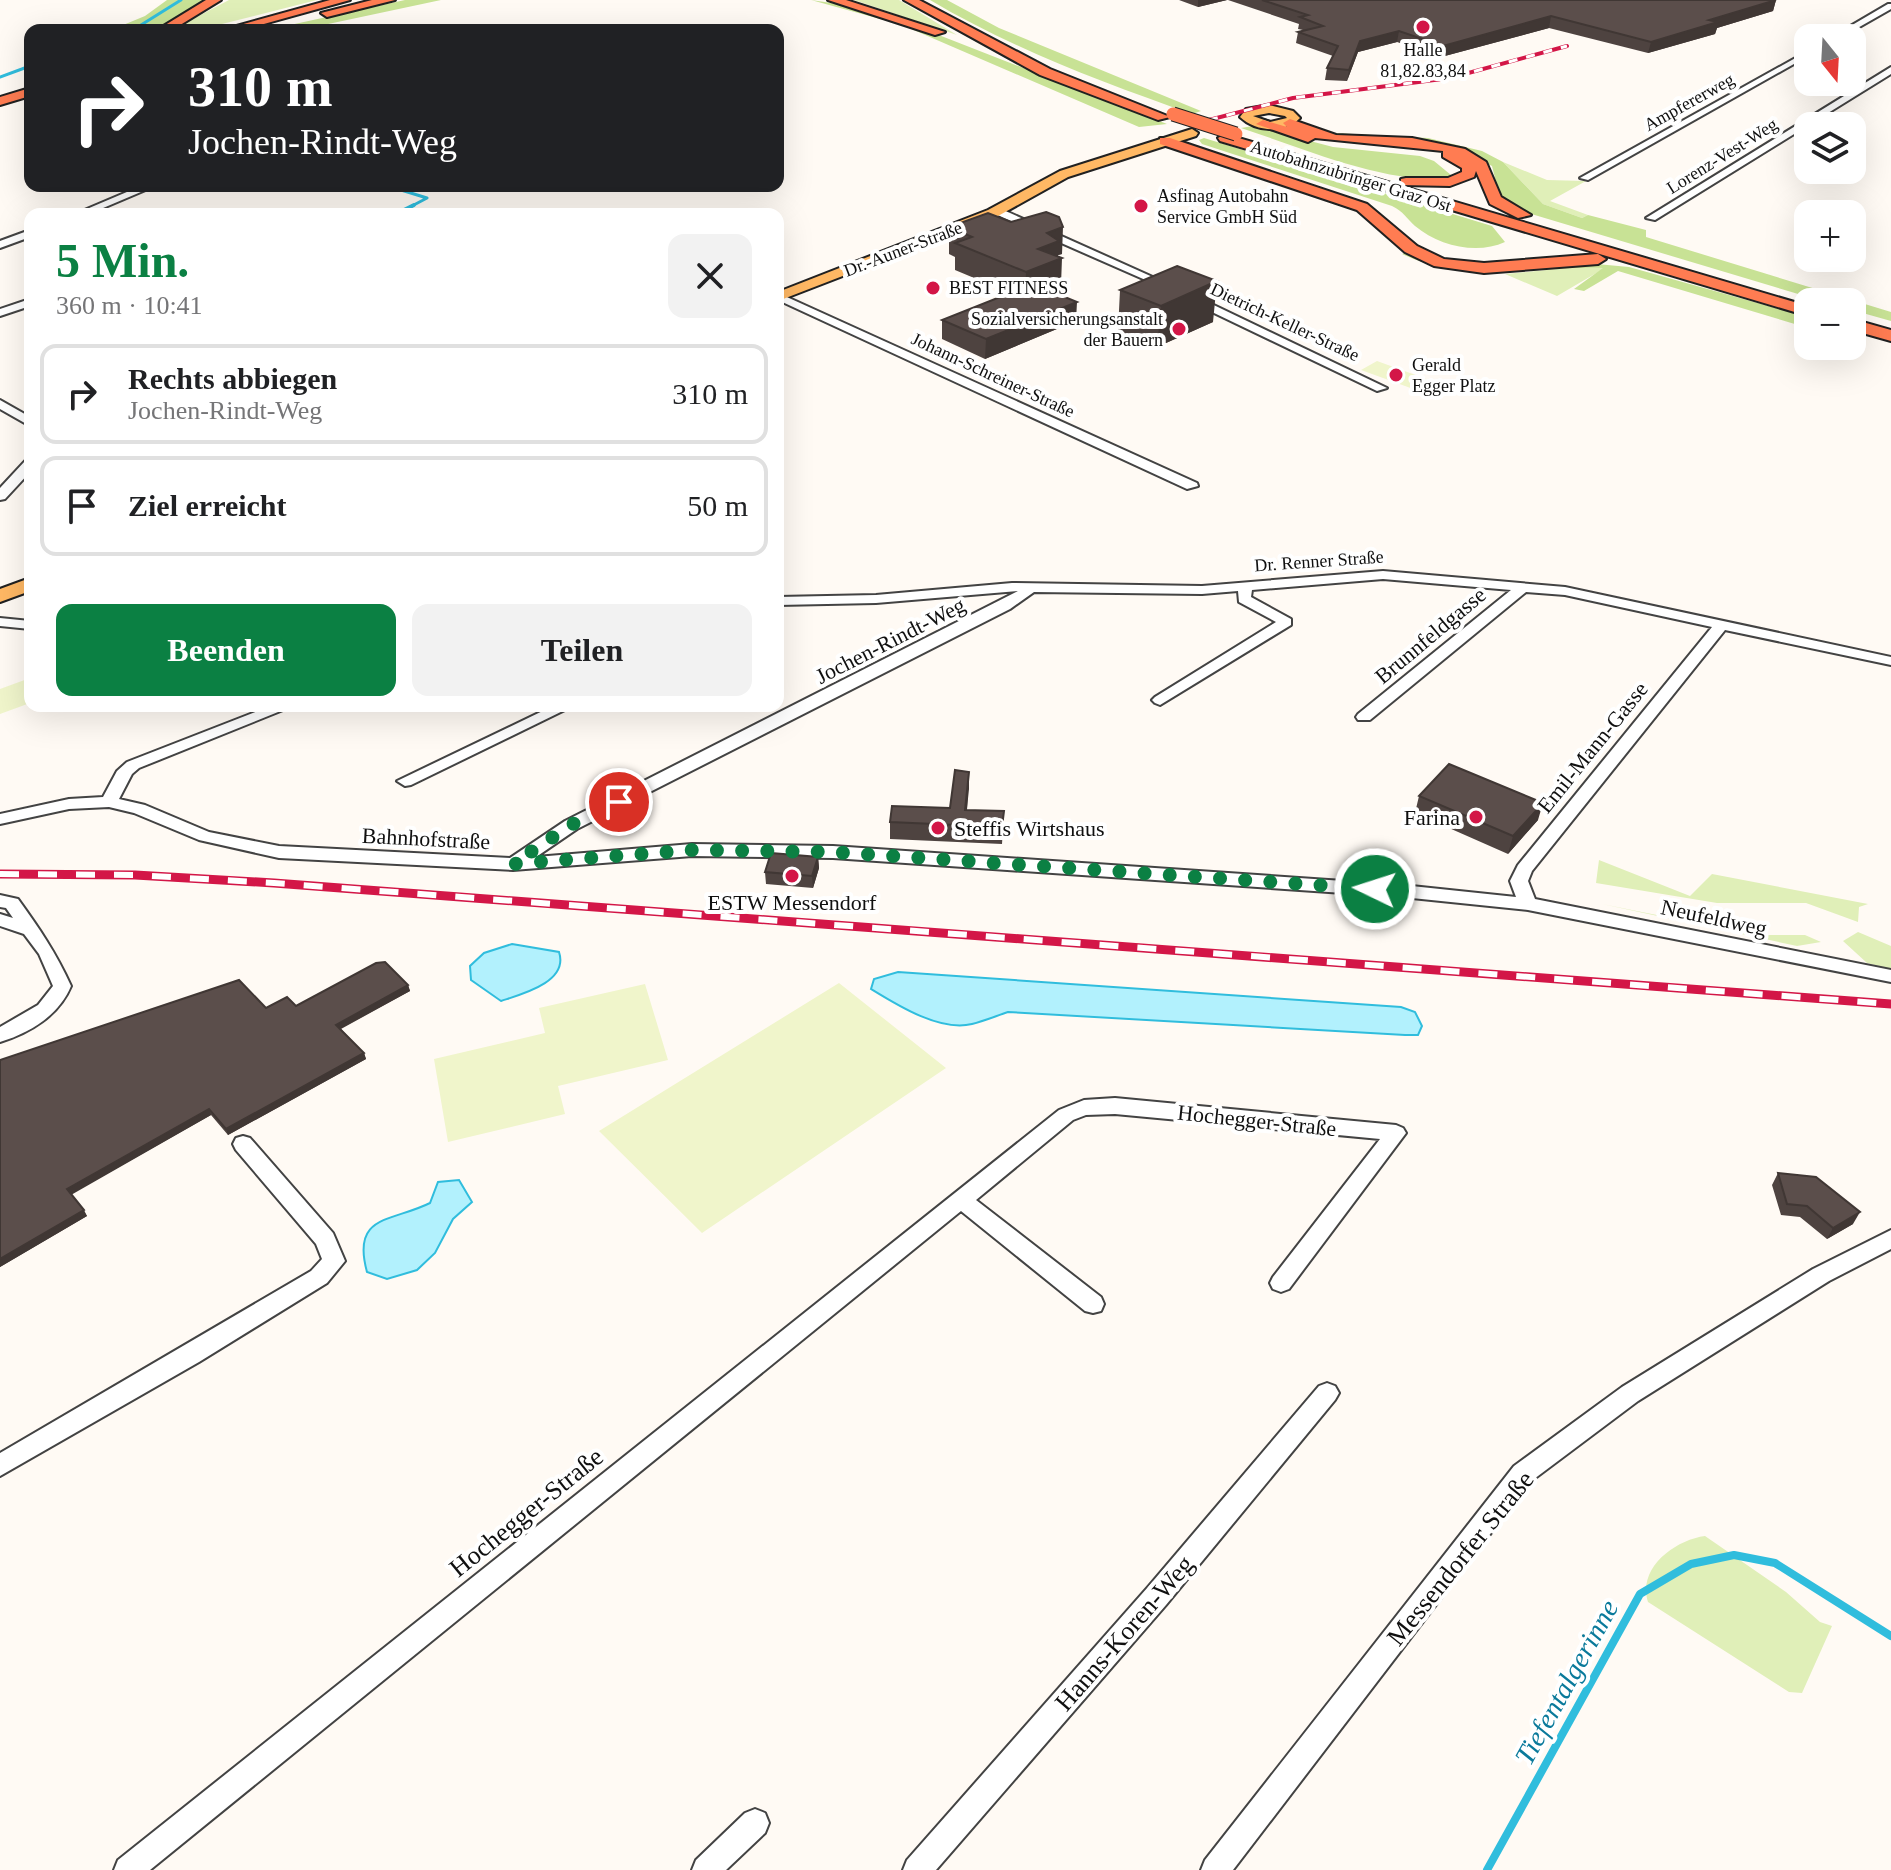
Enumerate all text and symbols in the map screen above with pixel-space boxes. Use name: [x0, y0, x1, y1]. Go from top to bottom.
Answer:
marker: Halle 81,82.83,84: [1414, 18, 1432, 36]
north arrow: [1794, 24, 1866, 96]
map controls: [1794, 24, 1866, 360]
place label: Halle 81,82.83,84: [1380, 40, 1466, 81]
icon: right: [56, 56, 160, 160]
text: 310 m: [188, 56, 333, 118]
street label: Ampfererweg: [1640, 69, 1738, 135]
button: layers: [1794, 112, 1866, 184]
street label: Lorenz-Vest-Weg: [1663, 114, 1781, 198]
text: Jochen-Rindt-Weg: [188, 122, 457, 162]
street label: Autobahnzubringer Graz Ost: [1248, 136, 1454, 216]
place label: Asfinag Autobahn Service GmbH Süd: [1157, 186, 1297, 227]
marker: Asfinag Autobahn Service GmbH Süd: [1132, 197, 1150, 215]
button: +: [1794, 200, 1866, 272]
street label: Dr.-Auner-Straße: [841, 217, 965, 281]
text: 5 Min.: [56, 234, 189, 287]
button: close: [668, 234, 752, 318]
place label: BEST FITNESS: [949, 278, 1068, 298]
marker: BEST FITNESS: [924, 279, 942, 297]
street label: Dietrich-Keller-Straße: [1208, 279, 1362, 365]
button: −: [1794, 288, 1866, 360]
text: 360 m · 10:41: [56, 291, 203, 320]
place label: Sozialversicherungsanstalt der Bauern: [971, 309, 1163, 350]
marker: Sozialversicherungsanstalt der Bauern: [1170, 320, 1188, 338]
street label: Johann-Schreiner-Straße: [908, 328, 1078, 422]
place label: Gerald Egger Platz: [1412, 355, 1495, 396]
text: Rechts abbiegen: [128, 362, 337, 395]
marker: Gerald Egger Platz: [1387, 366, 1405, 384]
icon: right: [60, 372, 104, 416]
text: 310 m: [672, 377, 748, 410]
text: Jochen-Rindt-Weg: [128, 396, 322, 425]
icon: arrive: [60, 484, 104, 528]
text: Ziel erreicht: [128, 489, 287, 522]
text: 50 m: [687, 489, 748, 522]
street label: Dr. Renner Straße: [1254, 547, 1384, 575]
street label: Brunnfeldgasse: [1370, 582, 1491, 689]
street label: Jochen-Rindt-Weg: [811, 592, 969, 689]
button: Beenden: [56, 604, 396, 696]
button: Teilen: [412, 604, 752, 696]
street label: Emil-Mann-Gasse: [1532, 677, 1653, 818]
pin: [585, 768, 653, 836]
icon: arrive: [597, 780, 641, 824]
place label: Farina: [1404, 805, 1460, 830]
marker: Farina: [1467, 808, 1485, 826]
place label: Steffis Wirtshaus: [954, 816, 1104, 841]
marker: Steffis Wirtshaus: [929, 819, 947, 837]
street label: Bahnhofstraße: [361, 823, 491, 854]
position arrow: [1333, 847, 1417, 931]
marker: ESTW Messendorf: [783, 867, 801, 885]
place label: ESTW Messendorf: [708, 890, 877, 915]
street label: Neufeldweg: [1659, 894, 1769, 941]
street label: Hochegger-Straße: [1176, 1100, 1338, 1141]
street label: Hochegger-Straße: [444, 1442, 609, 1583]
street label: Messendorfer Straße: [1381, 1465, 1540, 1651]
street label: Hanns-Koren-Weg: [1049, 1550, 1200, 1717]
water label: Tiefentalgerinne: [1508, 1594, 1624, 1770]

